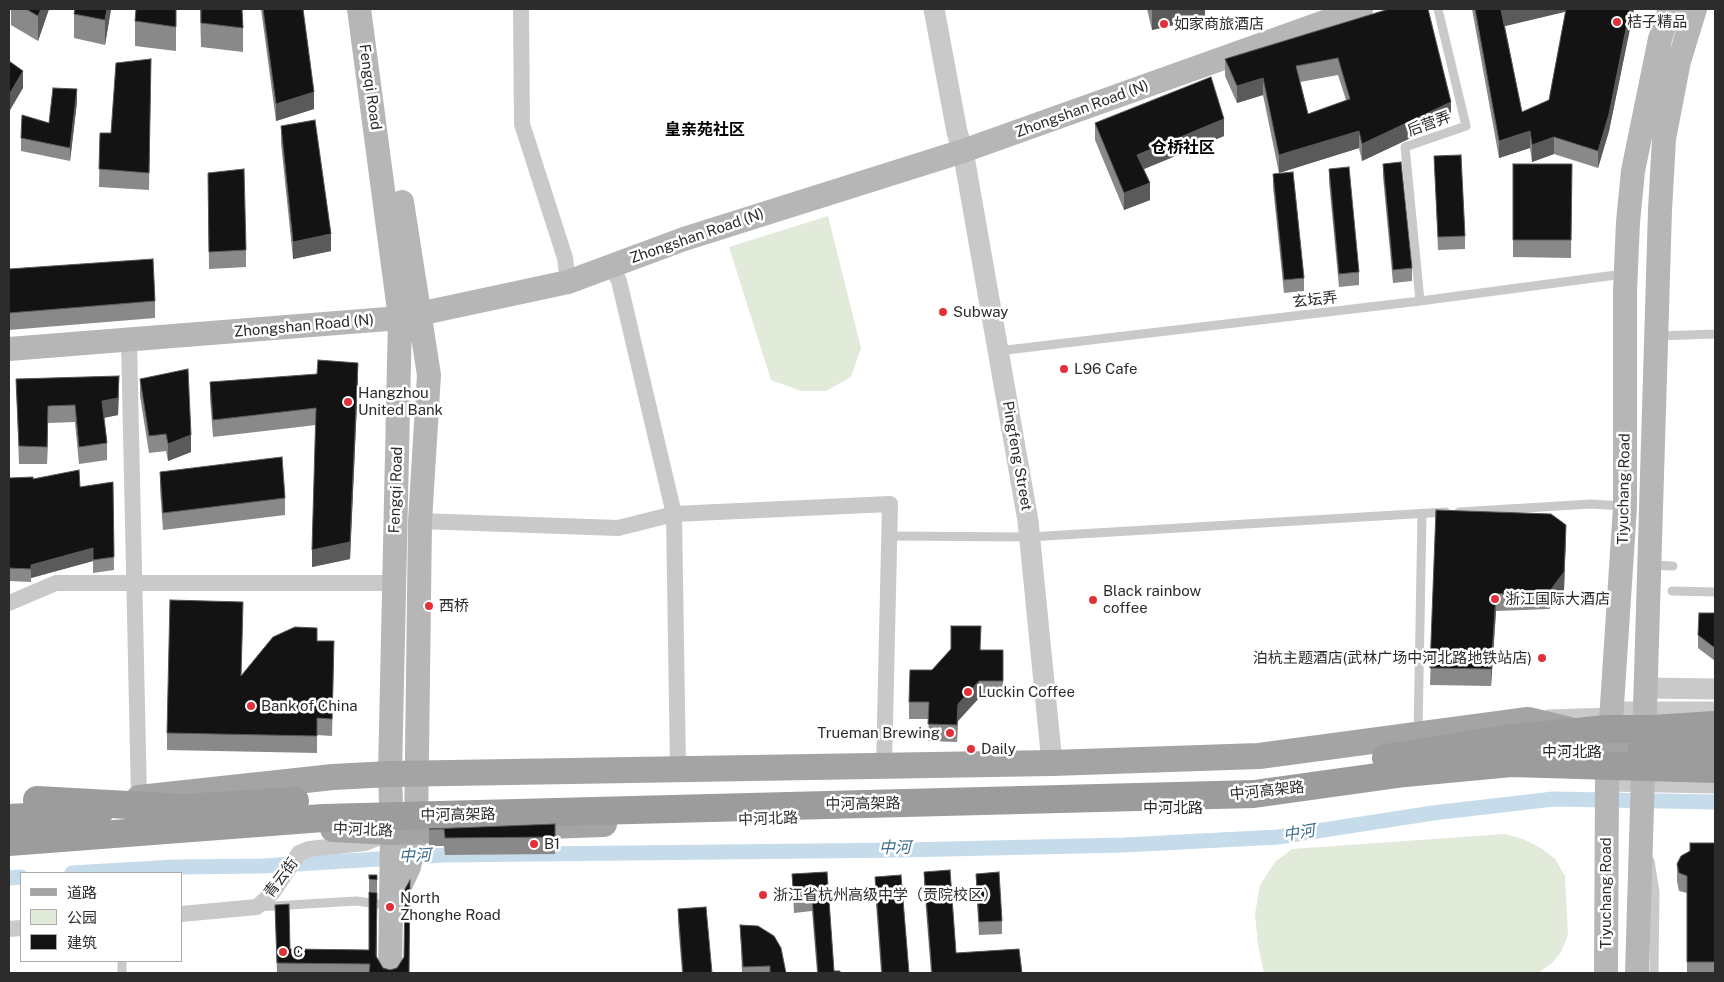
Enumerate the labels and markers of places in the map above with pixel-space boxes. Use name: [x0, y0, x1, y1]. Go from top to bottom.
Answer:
place label: 桔子精品: [1627, 13, 1687, 31]
place label: 如家商旅酒店: [1174, 15, 1264, 33]
marker: 桔子精品: [1611, 16, 1623, 28]
marker: 如家商旅酒店: [1158, 18, 1170, 30]
place label: Subway: [953, 303, 1008, 321]
marker: Subway: [937, 306, 949, 318]
place label: L96 Cafe: [1074, 360, 1138, 378]
marker: L96 Cafe: [1058, 363, 1070, 375]
place label: Hangzhou United Bank: [358, 384, 443, 419]
marker: Hangzhou United Bank: [342, 396, 354, 408]
place label: Black rainbow coffee: [1103, 582, 1201, 617]
place label: 浙江国际大酒店: [1505, 590, 1610, 608]
marker: 浙江国际大酒店: [1489, 593, 1501, 605]
marker: Black rainbow coffee: [1087, 594, 1099, 606]
place label: 西桥: [439, 597, 469, 615]
marker: 西桥: [423, 600, 435, 612]
place label: 泊杭主题酒店(武林广场中河北路地铁站店): [1253, 649, 1532, 667]
marker: 泊杭主题酒店(武林广场中河北路地铁站店): [1536, 652, 1548, 664]
place label: Luckin Coffee: [978, 683, 1075, 701]
marker: Luckin Coffee: [962, 686, 974, 698]
place label: Bank of China: [261, 697, 358, 715]
marker: Bank of China: [245, 700, 257, 712]
place label: Trueman Brewing: [817, 724, 940, 742]
marker: Trueman Brewing: [944, 727, 956, 739]
place label: Daily: [981, 740, 1016, 758]
marker: Daily: [965, 743, 977, 755]
place label: B1: [544, 835, 560, 853]
marker: B1: [528, 838, 540, 850]
place label: 浙江省杭州高级中学（贡院校区）: [773, 886, 998, 904]
place label: North Zhonghe Road: [400, 889, 501, 924]
marker: 浙江省杭州高级中学（贡院校区）: [757, 889, 769, 901]
marker: North Zhonghe Road: [384, 901, 396, 913]
place label: C: [293, 943, 303, 961]
marker: C: [277, 946, 289, 958]

